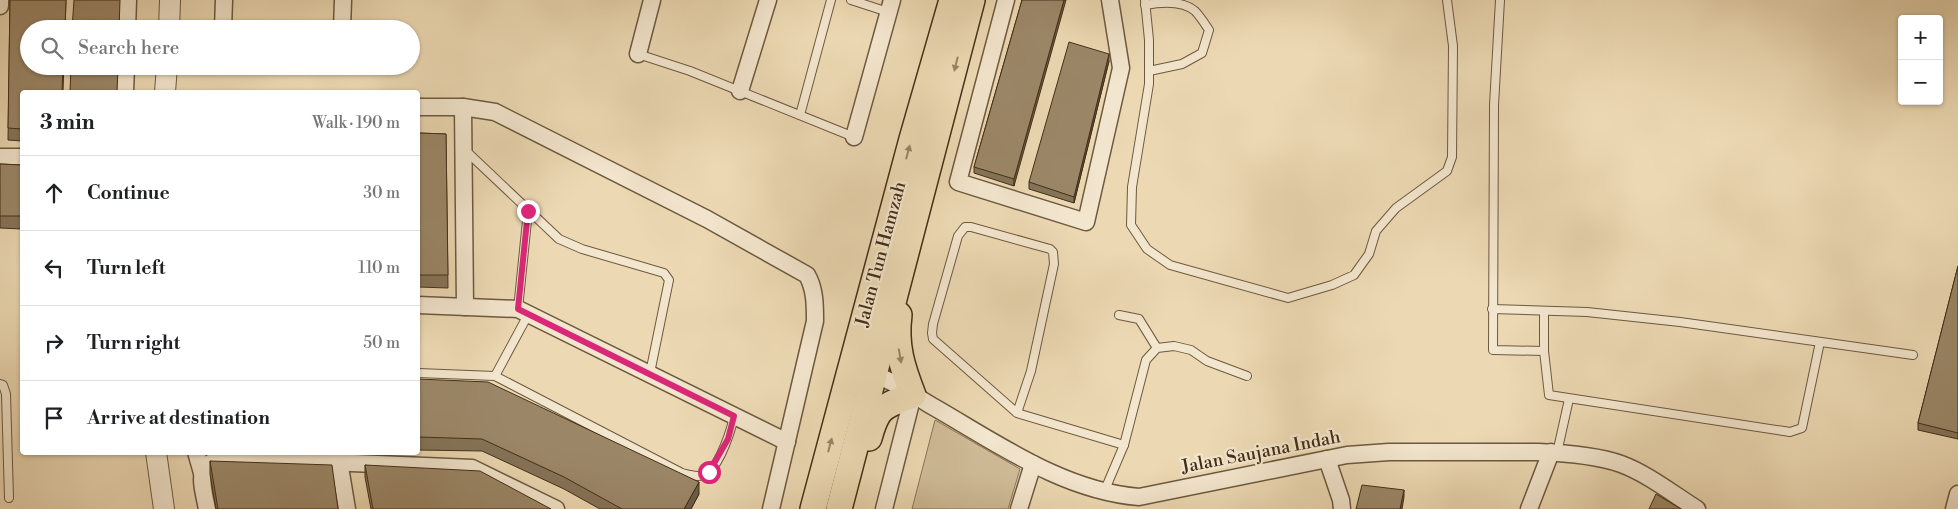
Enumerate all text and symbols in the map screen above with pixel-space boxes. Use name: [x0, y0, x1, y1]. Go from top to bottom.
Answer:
map controls: [1898, 15, 1943, 105]
button: +: [1898, 15, 1943, 60]
search box: [20, 20, 420, 75]
icon: search: [38, 34, 66, 62]
text: Search here: [78, 36, 179, 60]
one-way arrow: [952, 57, 960, 72]
button: −: [1898, 60, 1943, 105]
text: 3 min: [40, 110, 95, 136]
text: Walk · 190 m: [312, 113, 400, 133]
one-way arrow: [905, 145, 913, 160]
icon: ahead: [40, 179, 68, 207]
street label: Jalan Tun Hamzah: [850, 179, 911, 330]
text: Continue: [87, 181, 170, 205]
text: 30 m: [363, 183, 400, 203]
route end: [517, 200, 540, 223]
icon: left: [40, 254, 68, 282]
text: Turn left: [87, 256, 166, 280]
text: 110 m: [358, 258, 400, 278]
icon: right: [40, 329, 68, 357]
text: Turn right: [87, 331, 180, 355]
text: 50 m: [363, 333, 400, 353]
one-way arrow: [897, 349, 905, 365]
icon: arrive: [40, 404, 68, 432]
text: Arrive at destination: [87, 406, 270, 430]
street label: Jalan Saujana Indah: [1179, 425, 1343, 479]
one-way arrow: [826, 437, 834, 452]
route start: [698, 461, 721, 484]

